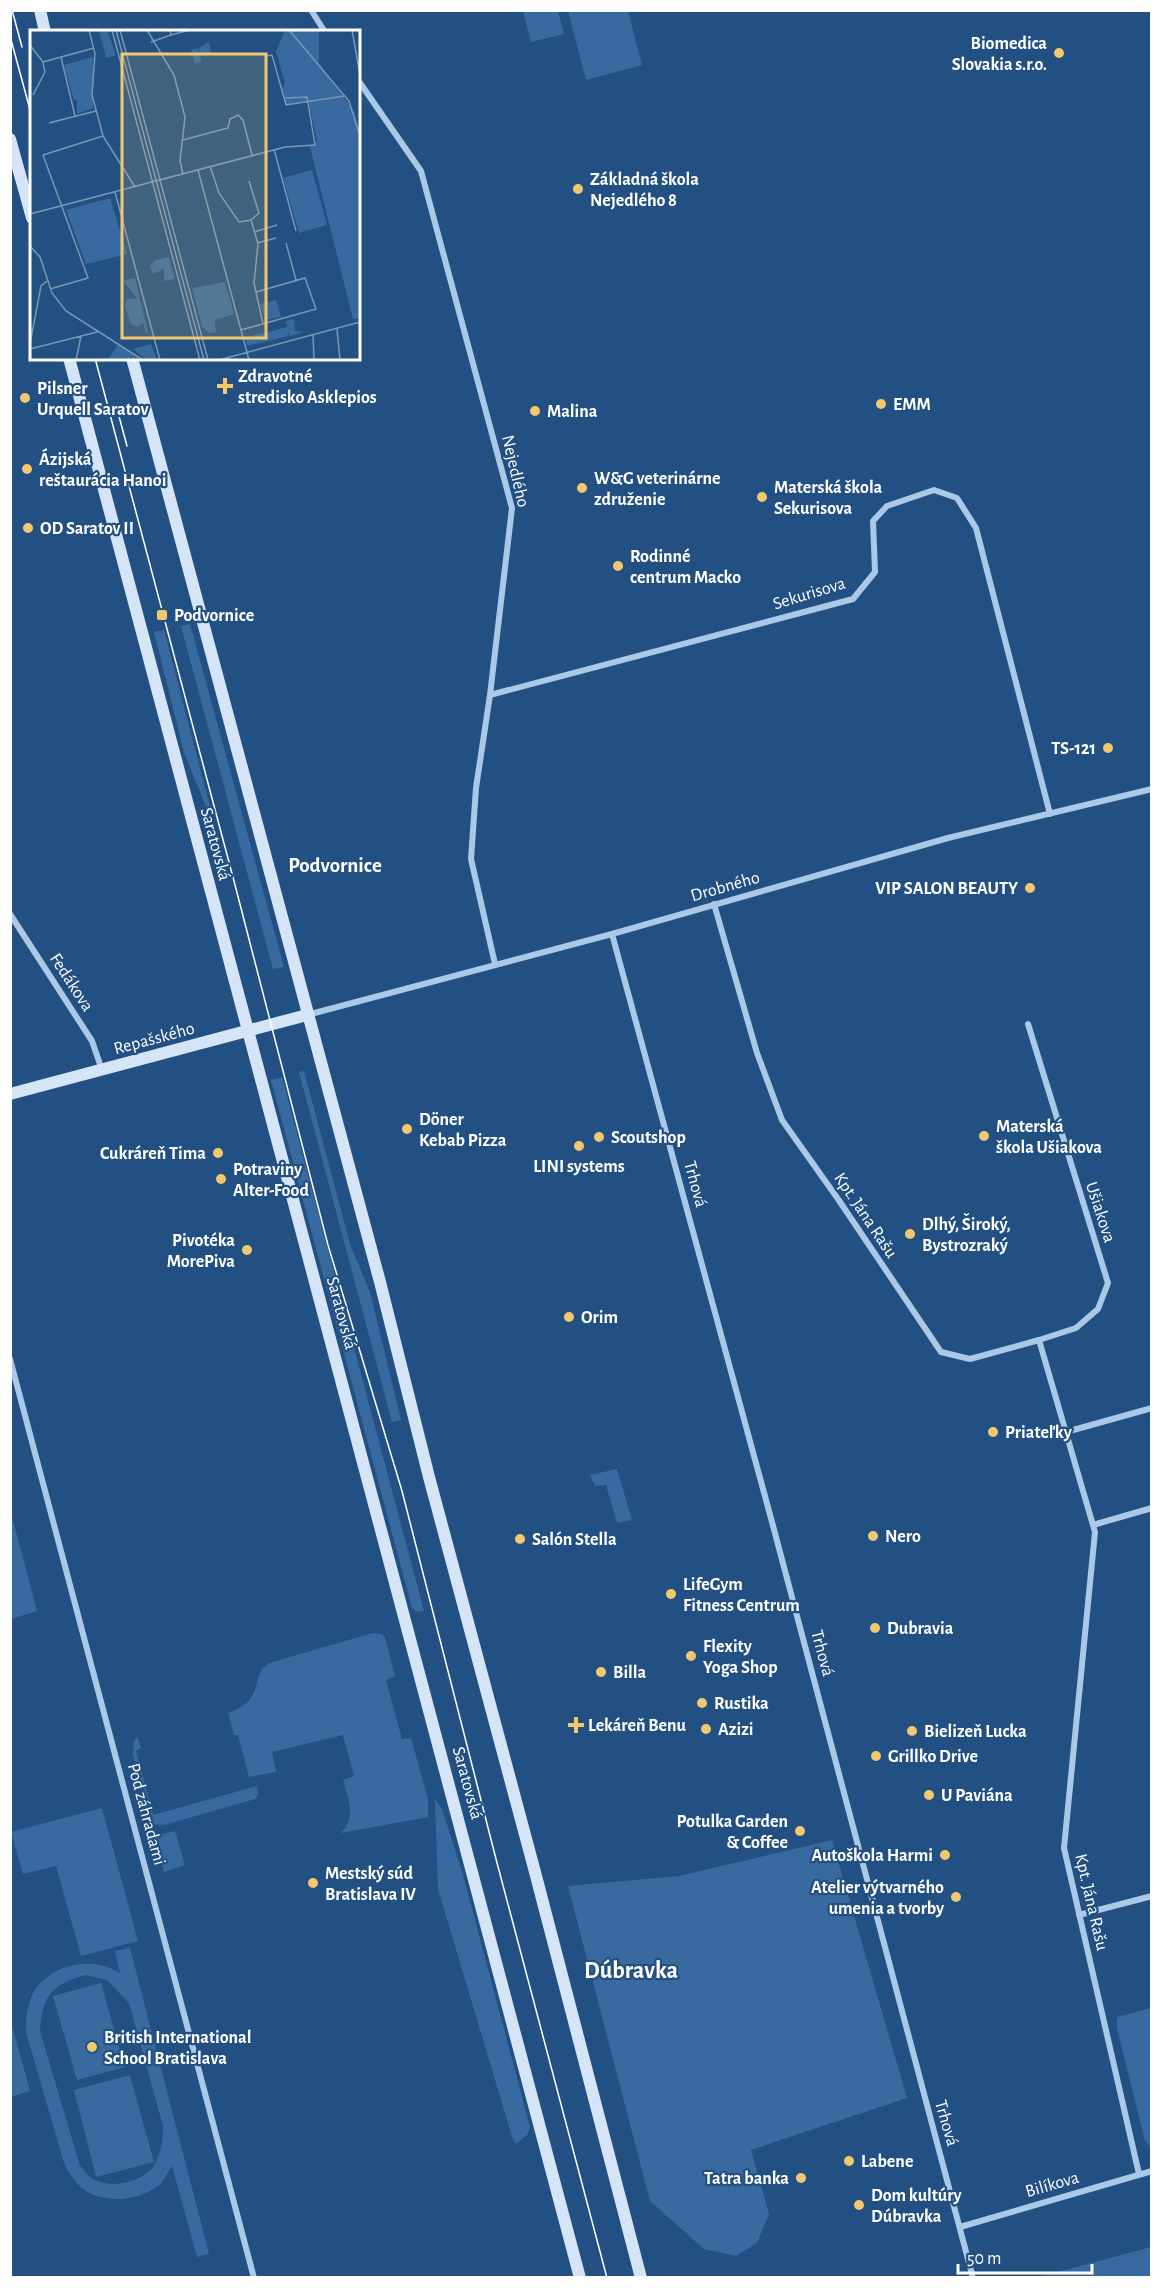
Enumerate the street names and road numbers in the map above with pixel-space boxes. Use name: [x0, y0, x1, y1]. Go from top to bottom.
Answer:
street label: Nejedlého: [498, 433, 532, 509]
street label: Sekurisova: [771, 574, 848, 613]
street label: Saratovská: [197, 806, 233, 883]
street label: Drobného: [689, 868, 762, 905]
street label: Fedákova: [46, 950, 96, 1015]
street label: Repašského: [112, 1020, 197, 1058]
street label: Trhová: [680, 1159, 710, 1209]
street label: Kpt. Jána Rašu: [830, 1170, 900, 1262]
street label: Ušiakova: [1082, 1180, 1118, 1245]
street label: Saratovská: [323, 1275, 359, 1352]
street label: Trhová: [807, 1628, 837, 1678]
street label: Saratovská: [449, 1745, 485, 1822]
street label: Pod záhradami: [124, 1761, 168, 1867]
street label: Kpt. Jána Rašu: [1071, 1852, 1111, 1952]
street label: Trhová: [931, 2098, 961, 2148]
street label: Bilíkova: [1023, 2169, 1081, 2201]

